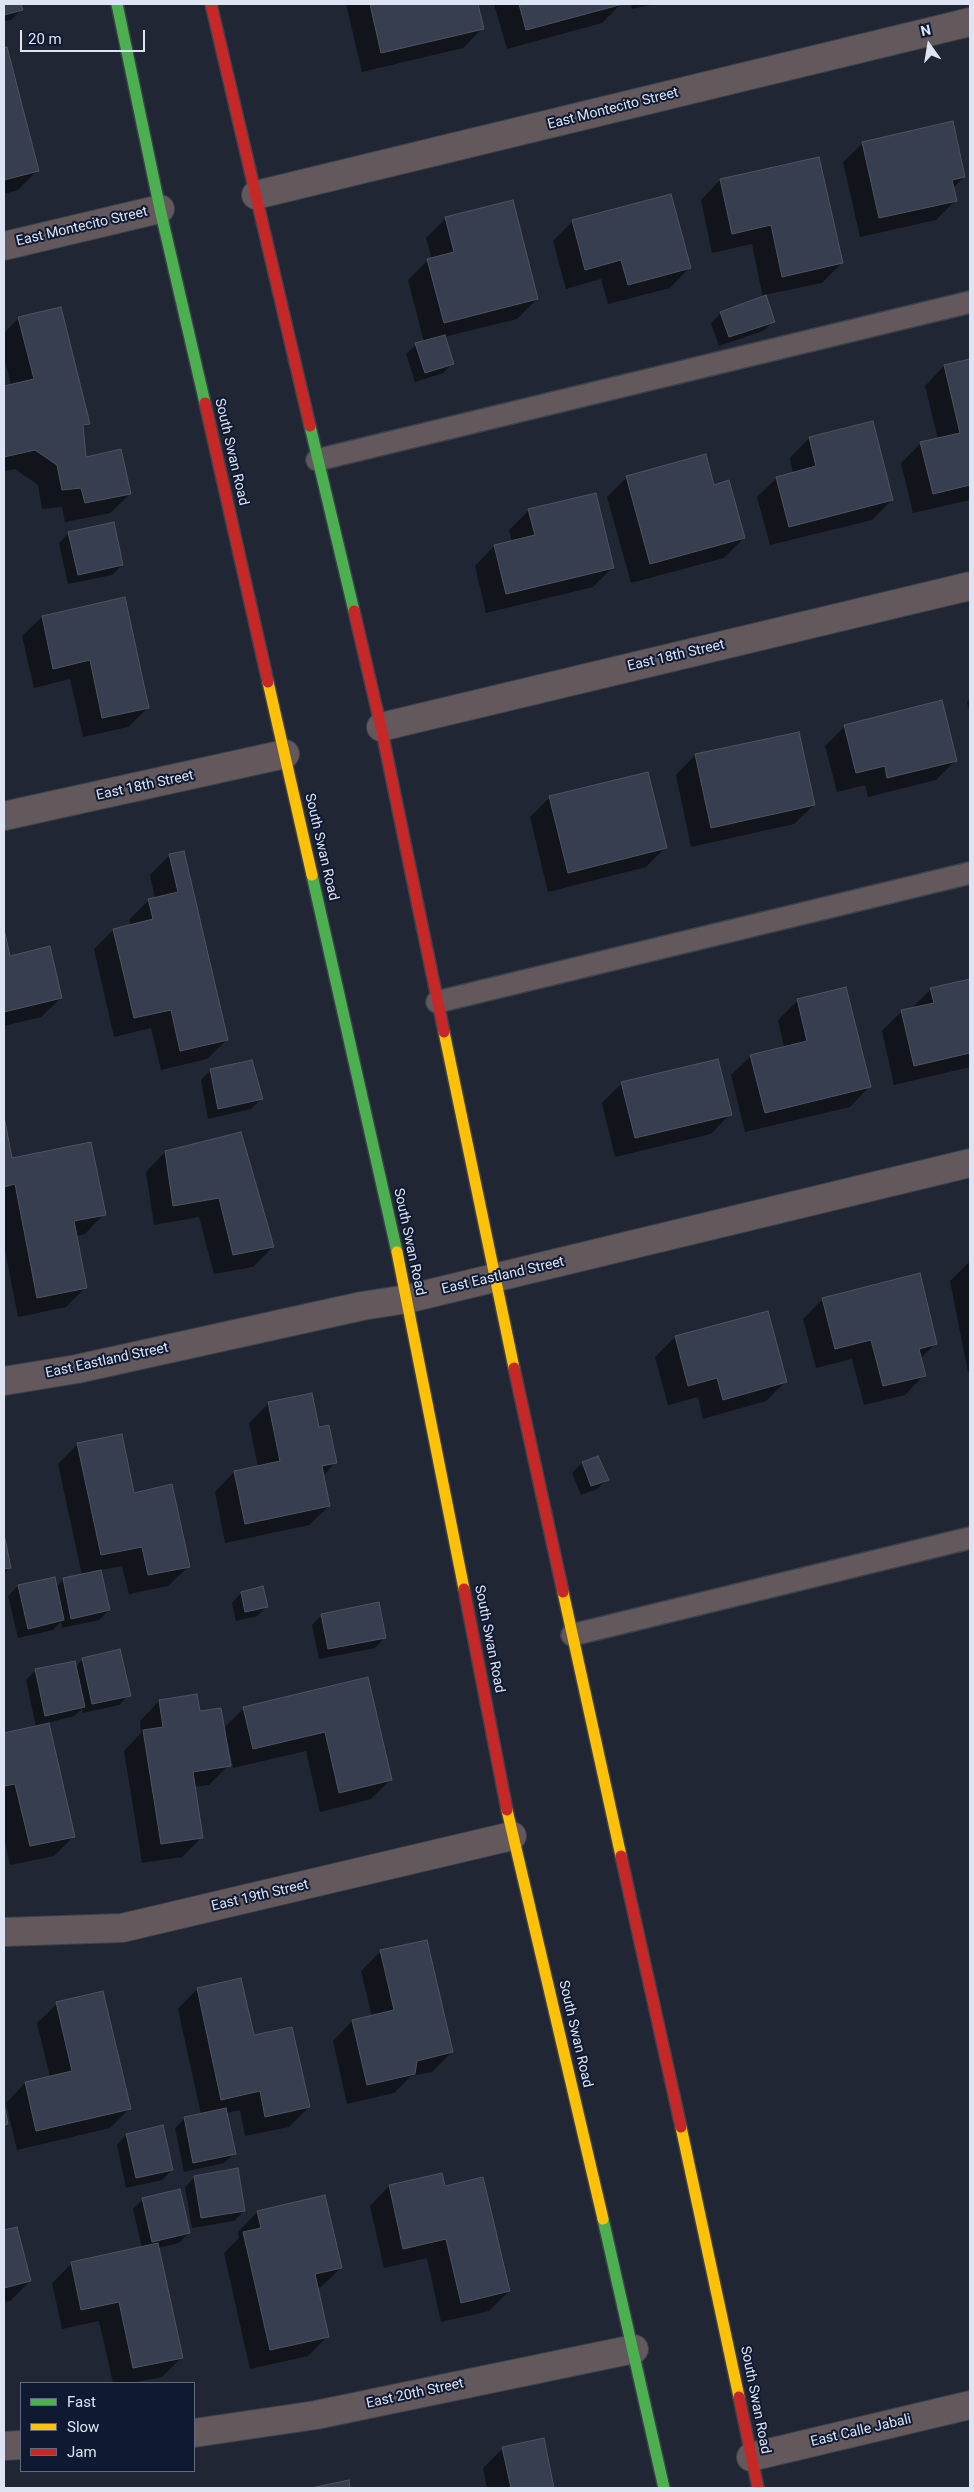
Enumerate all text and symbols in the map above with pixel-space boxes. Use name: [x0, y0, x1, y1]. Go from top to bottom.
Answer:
scale bar: [22, 20, 148, 52]
north arrow: [904, 20, 954, 70]
text: N: [919, 21, 932, 39]
text: 20 m: [28, 30, 62, 48]
street label: East Montecito Street: [546, 85, 680, 133]
street label: East Montecito Street: [15, 204, 149, 250]
street label: South Swan Road: [210, 397, 252, 507]
street label: East 18th Street: [626, 637, 726, 675]
street label: East 18th Street: [95, 767, 195, 805]
street label: South Swan Road: [300, 792, 342, 902]
street label: South Swan Road: [389, 1187, 429, 1297]
street label: East Eastland Street: [440, 1254, 566, 1298]
street label: East Eastland Street: [44, 1340, 170, 1382]
street label: South Swan Road: [470, 1584, 508, 1694]
street label: East 19th Street: [210, 1877, 310, 1915]
street label: South Swan Road: [554, 1979, 596, 2089]
street label: South Swan Road: [736, 2345, 774, 2455]
street label: East 20th Street: [365, 2375, 465, 2413]
legend: [20, 2382, 195, 2472]
text: Fast: [67, 2393, 96, 2411]
street label: East Calle Jabali: [809, 2411, 913, 2451]
text: Slow: [67, 2418, 99, 2436]
text: Jam: [67, 2443, 97, 2461]

